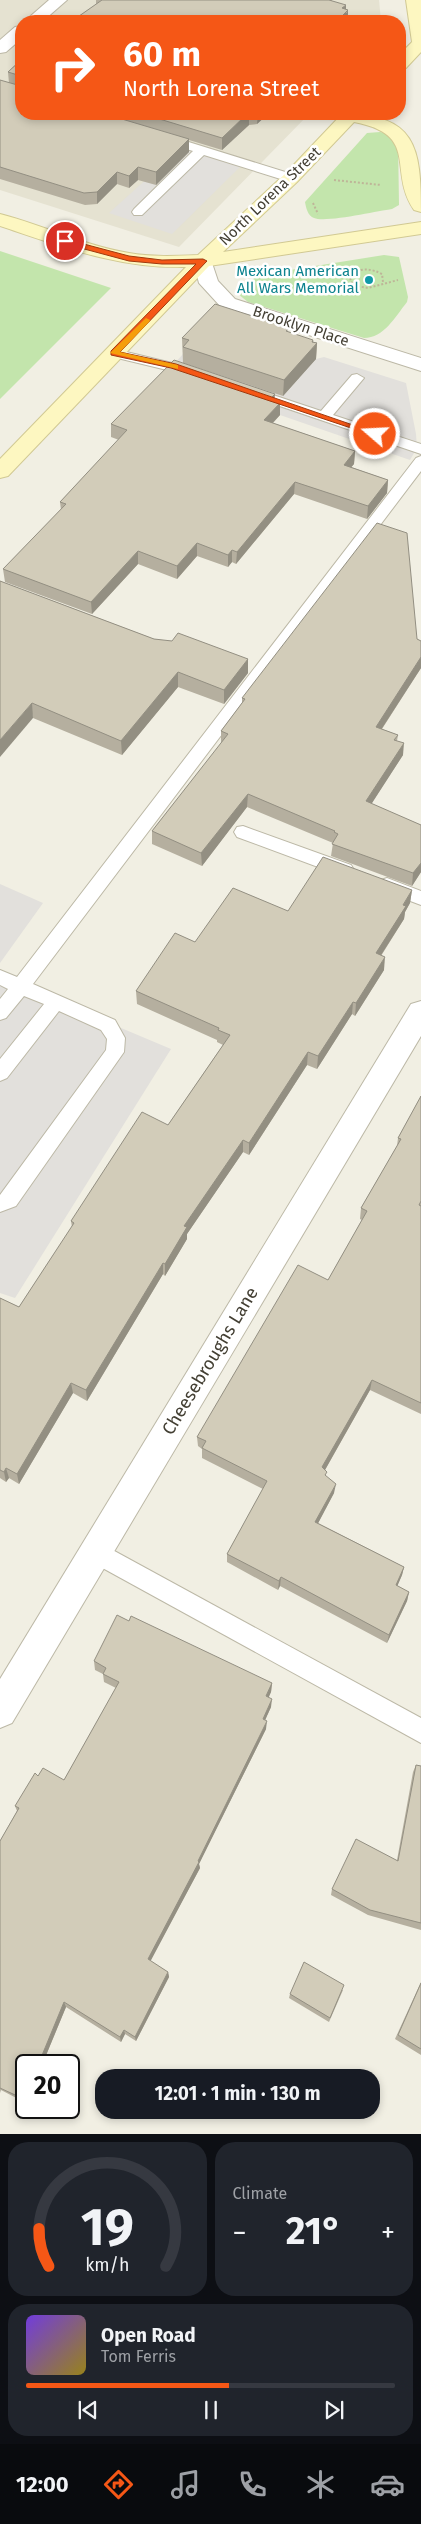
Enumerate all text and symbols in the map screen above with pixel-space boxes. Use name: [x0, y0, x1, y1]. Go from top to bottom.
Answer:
text: 60 m: [123, 33, 201, 75]
icon: right: [40, 35, 105, 100]
text: North Lorena Street: [123, 75, 319, 102]
street label: North Lorena Street: [216, 143, 325, 249]
pin: [44, 220, 86, 262]
icon: arrive: [51, 227, 79, 255]
place label: Mexican American All Wars Memorial: [236, 262, 360, 297]
marker: Mexican American All Wars Memorial: [363, 274, 375, 286]
street label: Brooklyn Place: [251, 302, 351, 350]
position arrow: [348, 407, 400, 459]
street label: Cheesebroughs Lane: [157, 1283, 263, 1439]
speed limit sign: 20: [15, 2054, 80, 2119]
text: 12:01 · 1 min · 130 m: [155, 2082, 320, 2105]
text: Climate: [233, 2184, 287, 2203]
text: 19: [81, 2196, 134, 2259]
text: 21°: [286, 2208, 342, 2254]
text: −: [233, 2216, 247, 2249]
text: +: [381, 2216, 395, 2249]
text: km/h: [85, 2254, 129, 2276]
text: Open Road: [101, 2324, 196, 2347]
text: Tom Ferris: [101, 2347, 176, 2366]
icon: previous: [74, 2396, 102, 2424]
icon: pause: [197, 2396, 225, 2424]
icon: next: [320, 2396, 348, 2424]
icon: directions: [101, 2467, 136, 2502]
icon: music: [168, 2467, 203, 2502]
icon: phone: [235, 2467, 270, 2502]
icon: climate: [303, 2467, 338, 2502]
icon: car: [370, 2467, 405, 2502]
text: 12:00: [16, 2471, 69, 2498]

